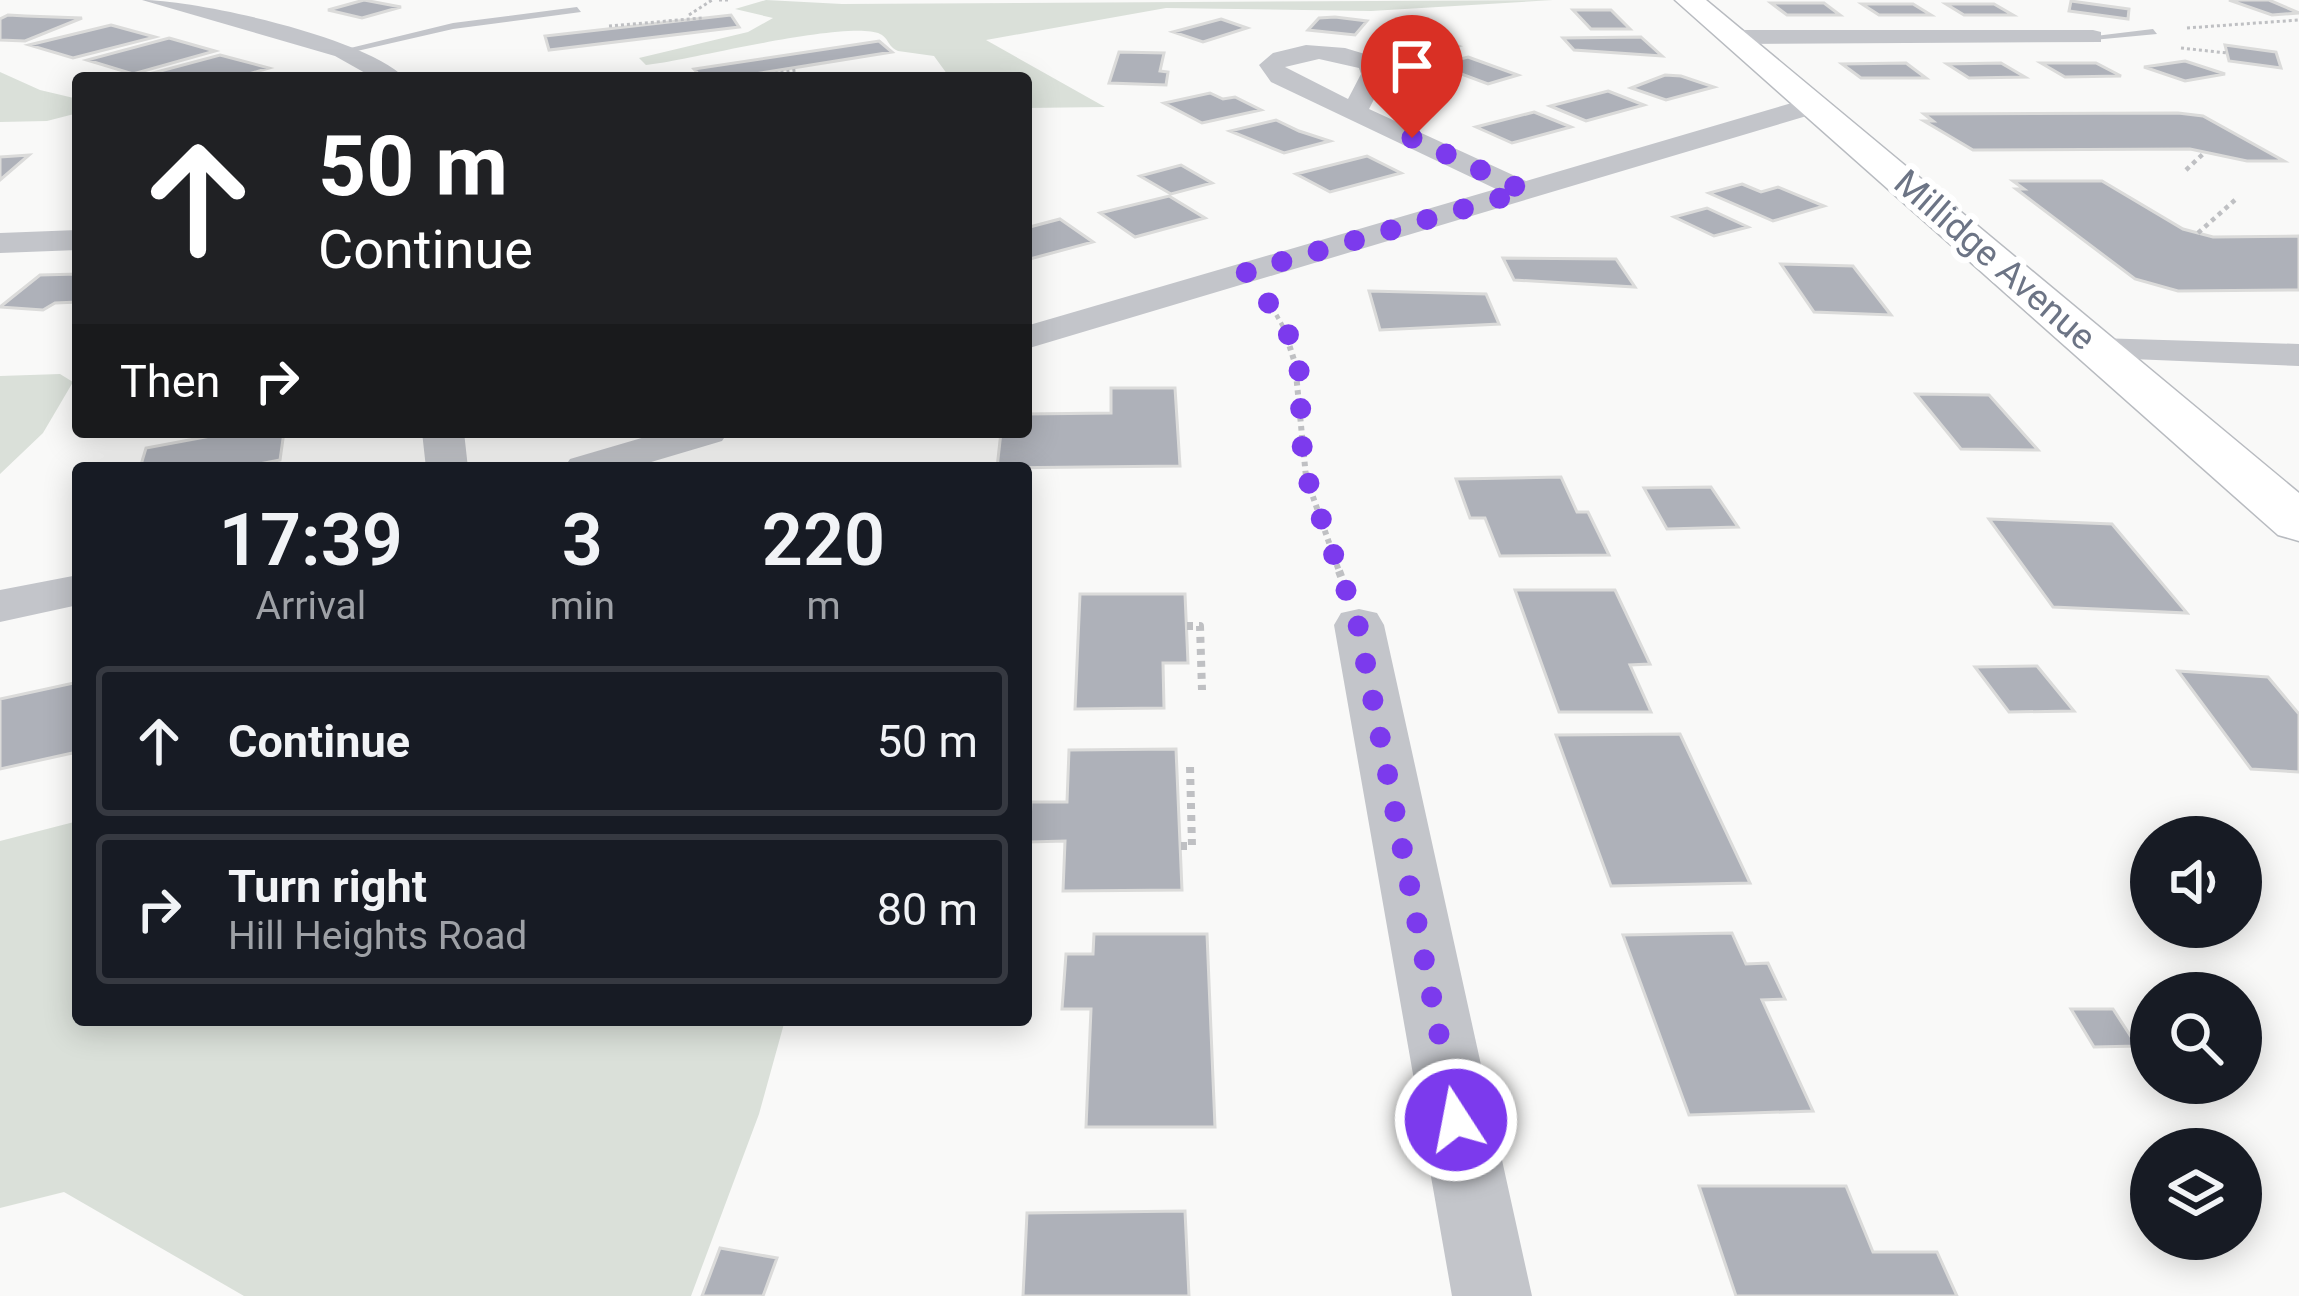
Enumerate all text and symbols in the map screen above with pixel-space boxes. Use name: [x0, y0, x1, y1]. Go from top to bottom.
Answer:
pin: [1361, 15, 1463, 138]
icon: arrive: [1379, 33, 1445, 99]
text: 50 m: [318, 117, 508, 216]
icon: ahead: [120, 120, 276, 276]
street label: Millidge Avenue: [1886, 161, 2104, 359]
text: Continue: [318, 218, 533, 281]
icon: right: [244, 348, 310, 414]
text: Then: [120, 355, 220, 408]
text: 17:39: [219, 498, 403, 583]
text: 3: [562, 498, 603, 583]
text: 220: [762, 498, 885, 583]
text: Arrival: [256, 583, 366, 629]
text: min: [550, 583, 615, 629]
text: m: [806, 583, 841, 629]
icon: ahead: [126, 708, 192, 774]
text: Continue: [228, 715, 410, 768]
text: 50 m: [877, 715, 978, 768]
map controls: [2130, 816, 2262, 1260]
button: sound: [2130, 816, 2262, 948]
text: Turn right: [228, 860, 427, 913]
icon: right: [126, 876, 192, 942]
text: 80 m: [877, 883, 978, 936]
text: Hill Heights Road: [228, 913, 527, 959]
button: search: [2130, 972, 2262, 1104]
position arrow: [1393, 1057, 1519, 1183]
button: layers: [2130, 1128, 2262, 1260]

